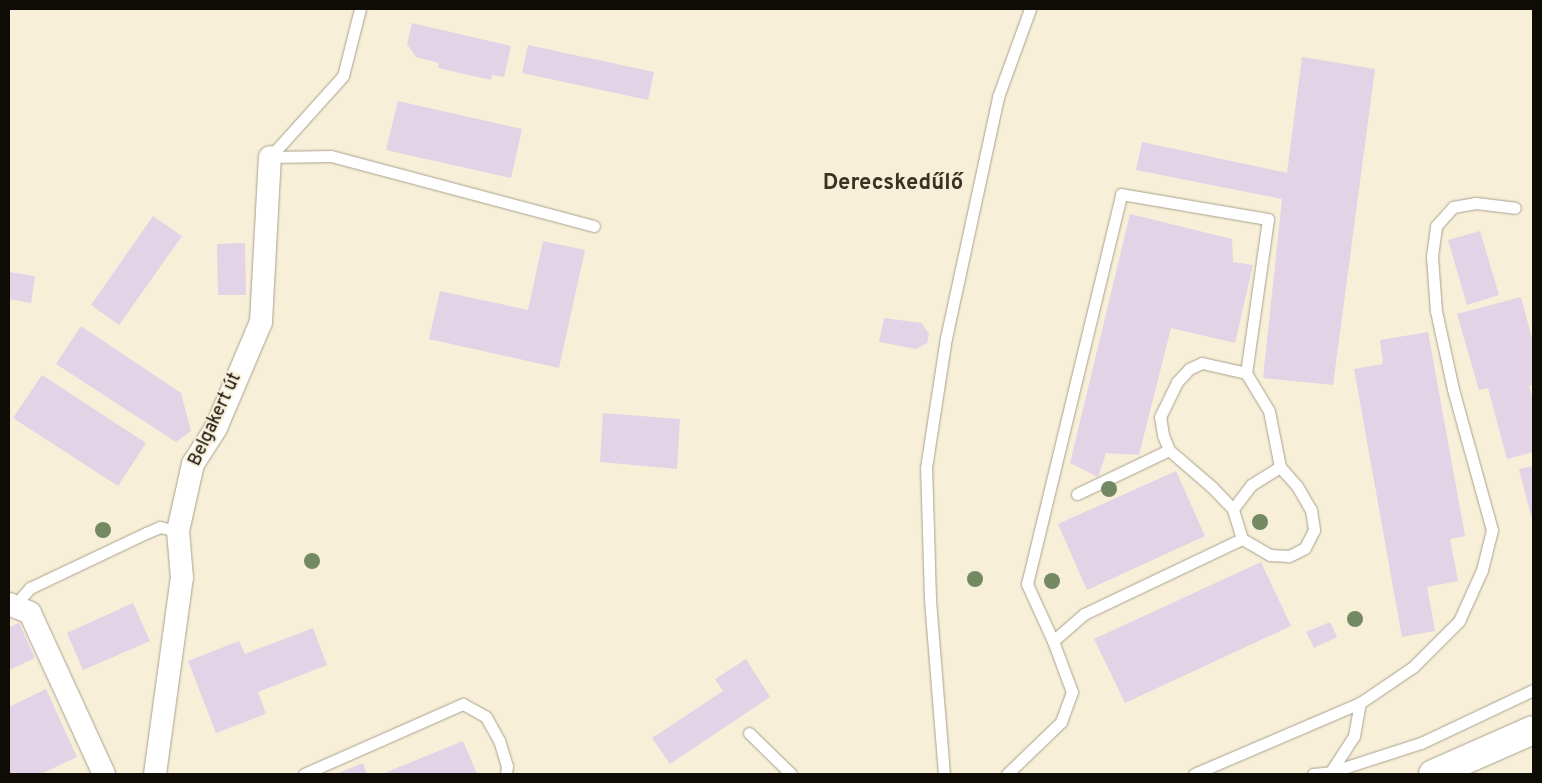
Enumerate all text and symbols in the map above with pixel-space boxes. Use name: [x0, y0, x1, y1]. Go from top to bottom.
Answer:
district label: Derecskedűlő: [823, 171, 963, 197]
street label: Belgakert út: [185, 370, 247, 470]

